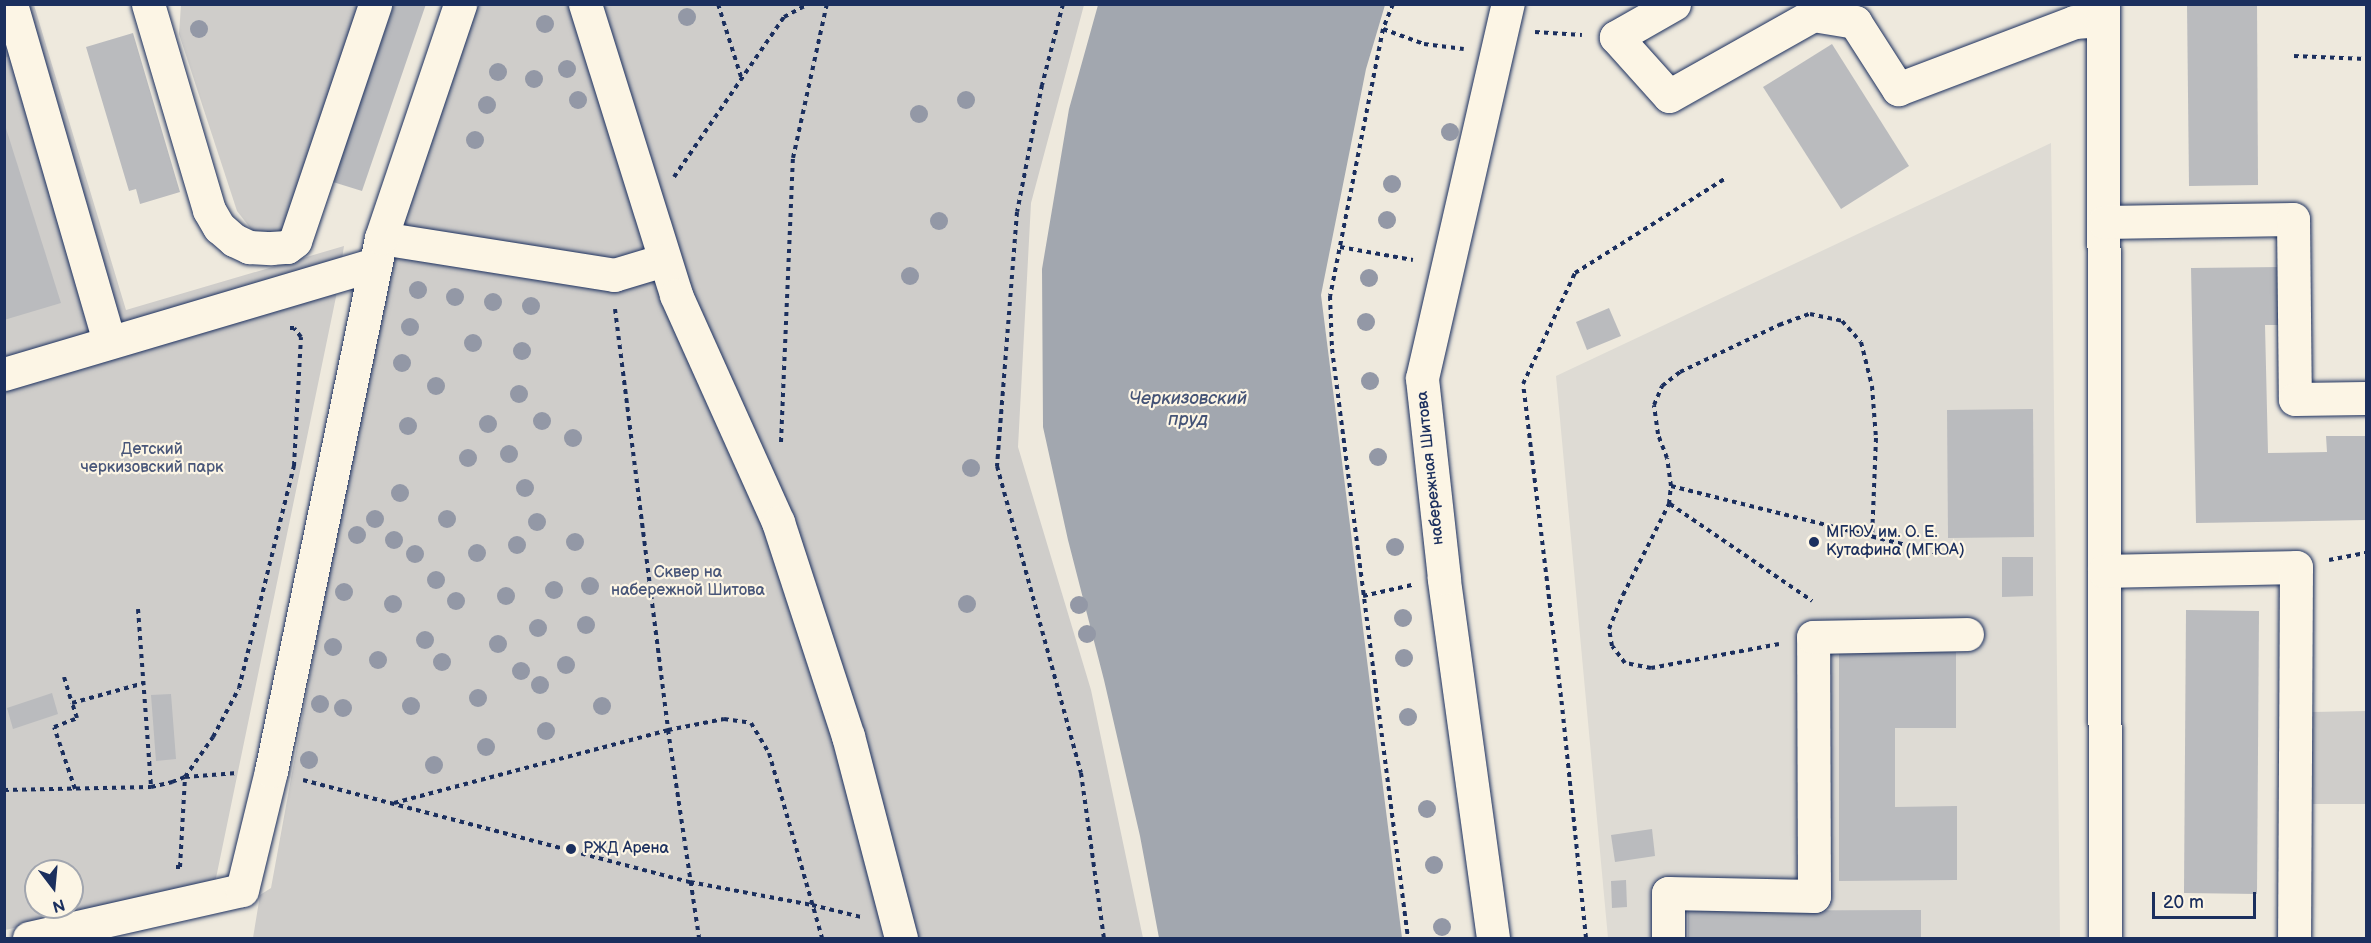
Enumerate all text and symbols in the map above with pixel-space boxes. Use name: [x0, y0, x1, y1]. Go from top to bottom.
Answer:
water label: Черкизовский пруд: [1129, 389, 1247, 432]
street label: набережная Шитова: [1413, 390, 1449, 546]
park label: Детский черкизовский парк: [80, 440, 224, 478]
place label: МГЮУ им. О. Е. Кутафина (МГЮА): [1826, 523, 1965, 561]
marker: МГЮУ им. О. Е. Кутафина (МГЮА): [1807, 535, 1821, 549]
park label: Сквер на набережной Шитова: [611, 563, 765, 601]
place label: РЖД Арена: [583, 839, 669, 859]
marker: РЖД Арена: [564, 842, 578, 856]
north arrow: [24, 859, 84, 919]
scale bar: [2155, 880, 2258, 918]
text: 20 m: [2163, 892, 2204, 913]
text: N: [50, 894, 67, 916]

